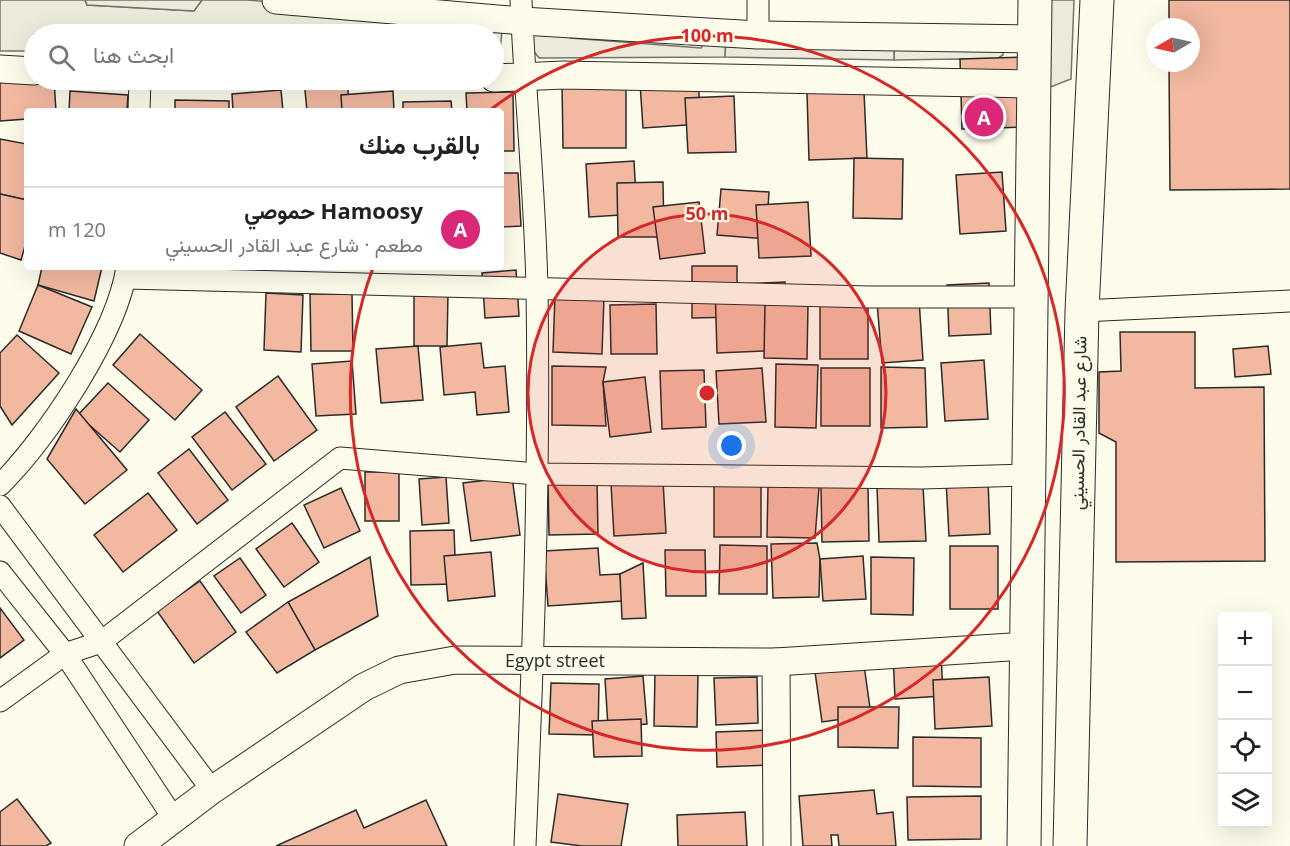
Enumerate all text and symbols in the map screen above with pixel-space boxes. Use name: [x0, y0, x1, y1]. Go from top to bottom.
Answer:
north arrow: [1146, 18, 1200, 72]
text: 100 m: [680, 23, 734, 47]
search box: [24, 24, 504, 90]
text: ابحث هنا: [93, 39, 174, 69]
icon: search: [45, 41, 78, 74]
pin: A: [964, 94, 1004, 140]
text: بالقرب منك: [359, 126, 480, 162]
text: Hamoosy حموصي: [244, 195, 423, 225]
text: 50 m: [686, 201, 728, 225]
text: 120 m: [48, 216, 106, 243]
text: A: [454, 216, 467, 243]
text: مطعم · شارع عبد القادر الحسيني: [165, 231, 423, 258]
street label: شارع عبد القادر الحسيني: [1064, 336, 1096, 510]
centre of rings: [697, 383, 717, 403]
your location: [717, 431, 746, 460]
map controls: [1218, 612, 1272, 828]
button: +: [1218, 612, 1272, 666]
street label: Egypt street: [505, 648, 605, 672]
button: −: [1218, 666, 1272, 720]
button: locate: [1218, 720, 1272, 774]
button: layers: [1218, 774, 1272, 828]

